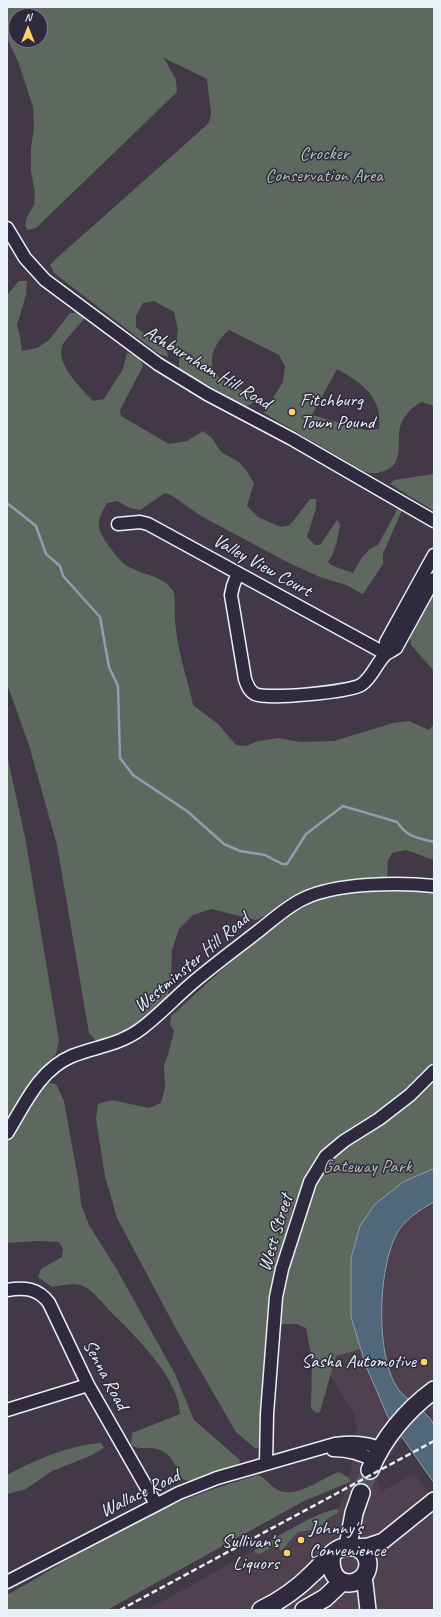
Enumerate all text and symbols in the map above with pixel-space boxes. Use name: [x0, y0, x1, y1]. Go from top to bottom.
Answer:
north arrow: [8, 8, 48, 48]
text: N: [25, 10, 31, 24]
park label: Crocker Conservation Area: [265, 143, 383, 187]
street label: Ashburnham Hill Road: [139, 321, 275, 415]
place label: Fitchburg Town Pound: [300, 390, 374, 434]
marker: Fitchburg Town Pound: [287, 407, 297, 417]
street label: Valley View Court: [209, 529, 315, 603]
street label: Westminster Hill Road: [130, 908, 254, 1018]
park label: Gateway Park: [323, 1156, 411, 1178]
street label: West Street: [254, 1192, 298, 1274]
street label: Senna Road: [77, 1336, 133, 1414]
place label: Sasha Automotive: [301, 1351, 416, 1373]
marker: Sasha Automotive: [419, 1357, 429, 1367]
street label: Wallace Road: [96, 1465, 184, 1523]
place label: Johnny's Convenience: [309, 1518, 385, 1562]
place label: Sullivan's Liquors: [222, 1531, 279, 1575]
marker: Johnny's Convenience: [296, 1535, 306, 1545]
marker: Sullivan's Liquors: [282, 1548, 292, 1558]

